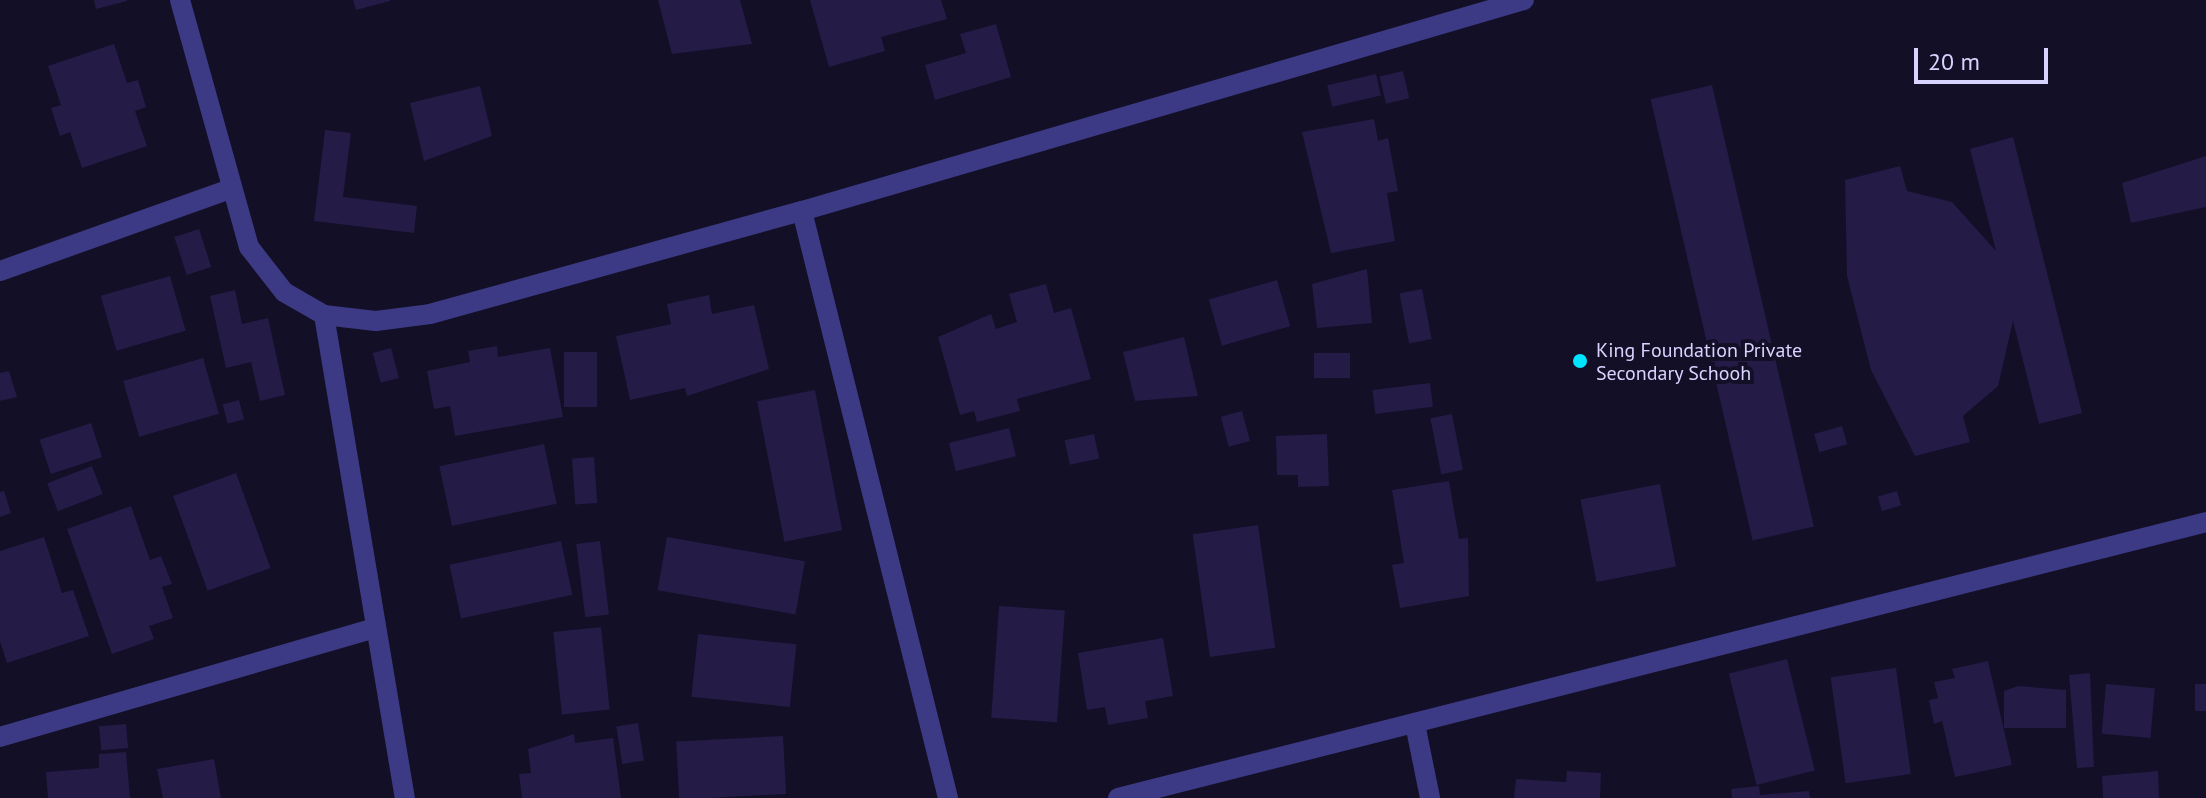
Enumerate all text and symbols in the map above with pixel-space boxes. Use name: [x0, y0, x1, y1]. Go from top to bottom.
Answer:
scale bar: [1918, 32, 2052, 82]
text: 20 m: [1928, 46, 1980, 77]
place label: King Foundation Private Secondary Schooh: [1596, 338, 1802, 385]
marker: King Foundation Private Secondary Schooh: [1571, 352, 1589, 370]

